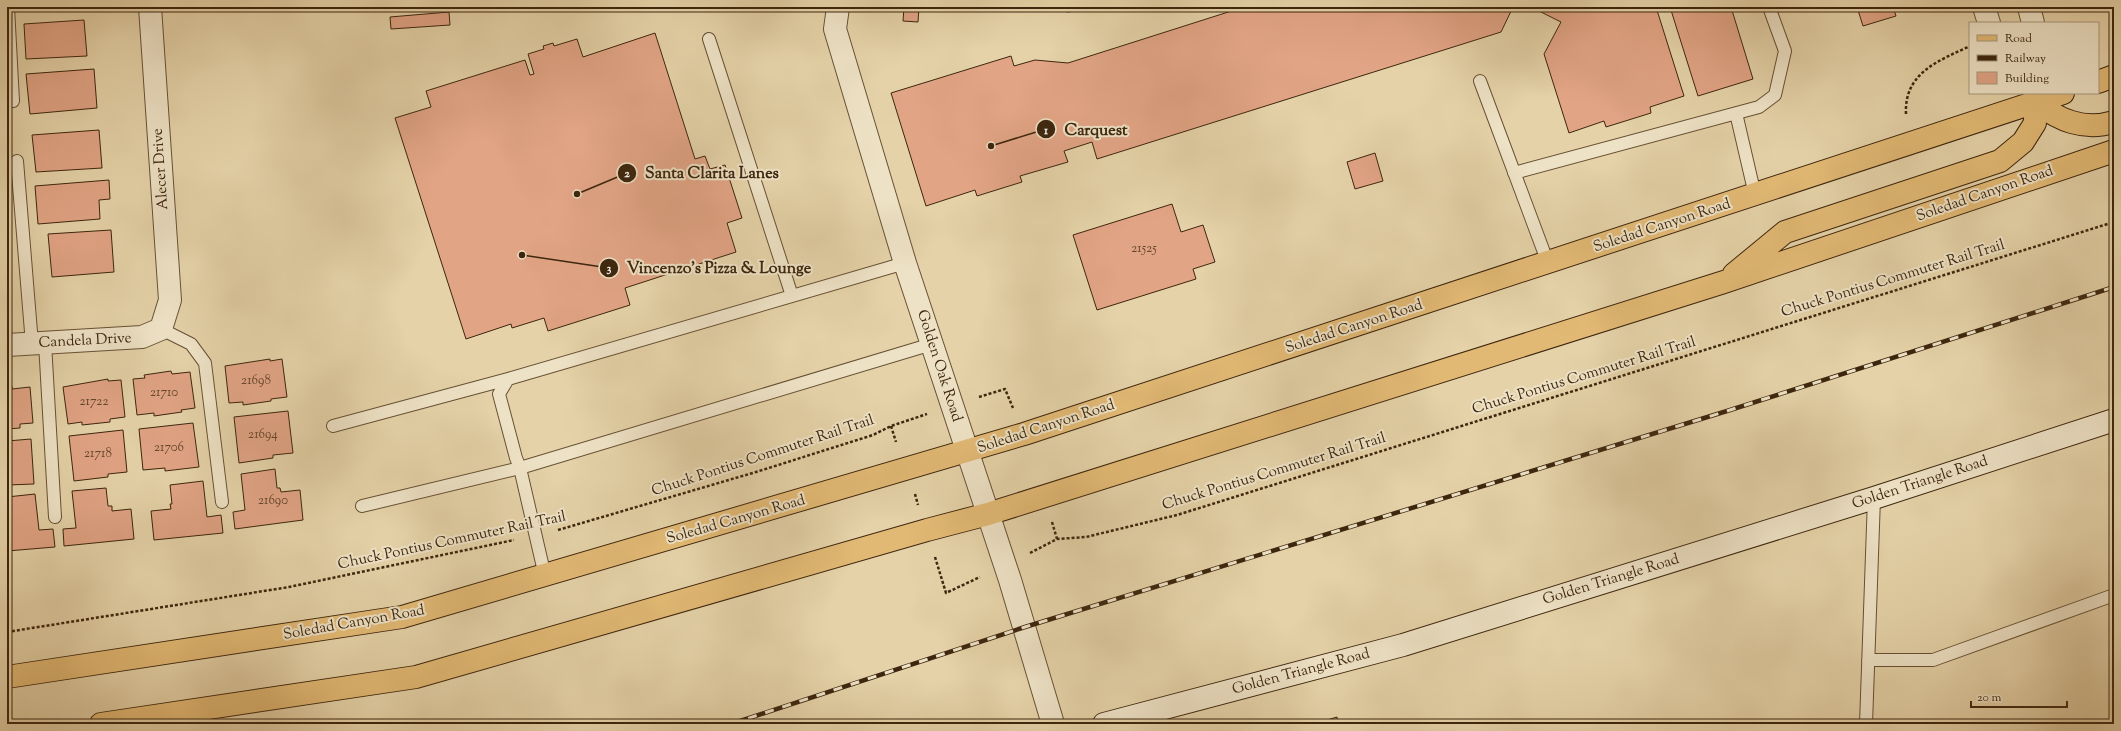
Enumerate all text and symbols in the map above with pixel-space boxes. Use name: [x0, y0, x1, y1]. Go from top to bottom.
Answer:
legend: [1969, 22, 2099, 94]
text: Road: [2005, 30, 2032, 48]
text: Railway: [2005, 50, 2046, 68]
text: Building: [2005, 70, 2049, 88]
callout: Carquest: [1036, 115, 1136, 143]
text: Carquest: [1064, 120, 1128, 143]
text: 1: [1043, 122, 1049, 140]
street label: Alecer Drive: [148, 127, 174, 211]
callout: Santa Clarita Lanes: [617, 159, 786, 187]
street label: Soledad Canyon Road: [1914, 161, 2057, 227]
text: Santa Clarita Lanes: [645, 163, 779, 186]
text: 2: [624, 165, 630, 183]
street label: Soledad Canyon Road: [1591, 194, 1734, 258]
street label: Chuck Pontius Commuter Rail Trail: [1779, 235, 2007, 323]
house number: 21525: [1131, 240, 1157, 258]
callout: Vincenzo's Pizza & Lounge: [599, 254, 819, 282]
text: Vincenzo's Pizza & Lounge: [627, 258, 812, 281]
text: 3: [607, 260, 612, 278]
street label: Soledad Canyon Road: [1283, 295, 1426, 359]
street label: Golden Oak Road: [911, 307, 967, 425]
street label: Candela Drive: [38, 328, 132, 354]
street label: Chuck Pontius Commuter Rail Trail: [1470, 332, 1698, 420]
house number: 21698: [241, 372, 271, 390]
house number: 21710: [150, 384, 178, 402]
house number: 21722: [79, 393, 109, 411]
street label: Soledad Canyon Road: [975, 395, 1118, 459]
street label: Chuck Pontius Commuter Rail Trail: [649, 410, 877, 502]
house number: 21694: [248, 426, 278, 444]
street label: Chuck Pontius Commuter Rail Trail: [1160, 428, 1388, 516]
house number: 21706: [154, 439, 184, 457]
house number: 21718: [84, 445, 112, 463]
street label: Golden Triangle Road: [1849, 451, 1991, 515]
street label: Soledad Canyon Road: [664, 490, 808, 550]
house number: 21690: [258, 492, 288, 510]
street label: Chuck Pontius Commuter Rail Trail: [336, 507, 568, 575]
street label: Golden Triangle Road: [1540, 549, 1682, 611]
street label: Soledad Canyon Road: [282, 600, 427, 646]
street label: Golden Triangle Road: [1230, 643, 1373, 700]
scale bar: [1971, 683, 2067, 709]
text: 20 m: [1977, 689, 2002, 707]

